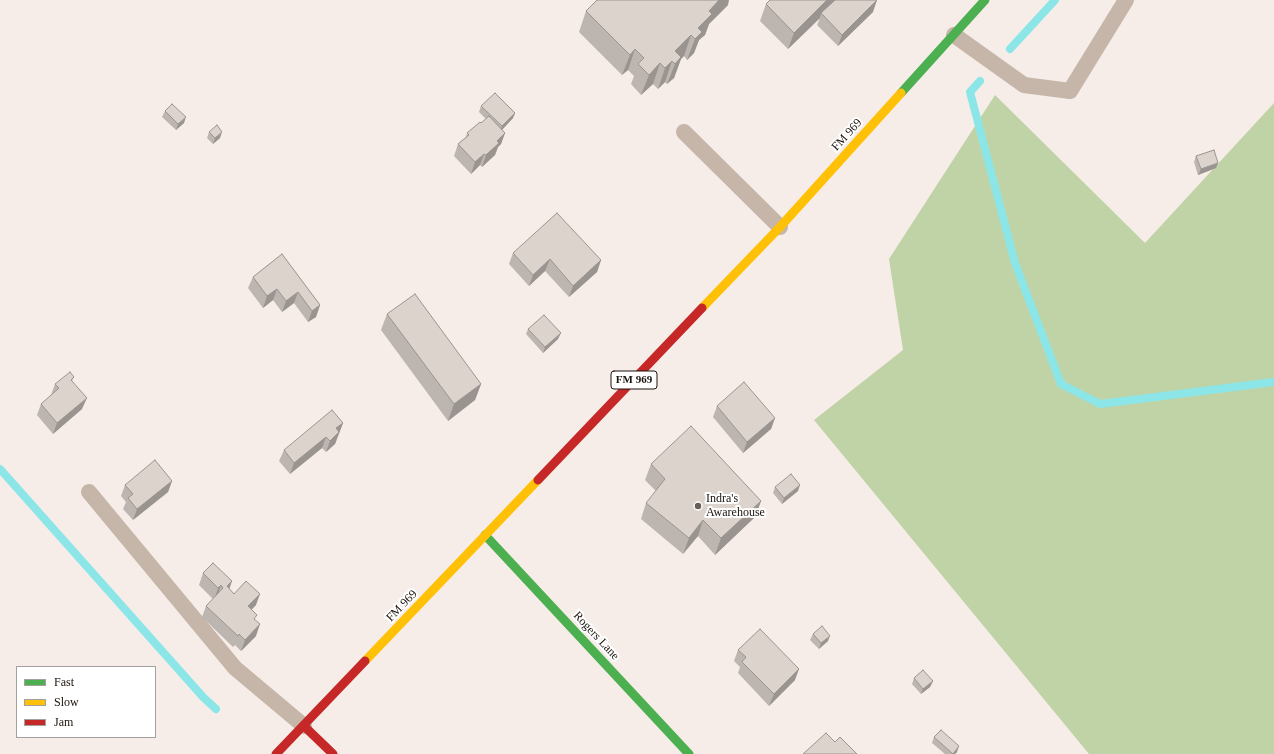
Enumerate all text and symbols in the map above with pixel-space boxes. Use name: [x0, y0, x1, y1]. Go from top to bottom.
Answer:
street label: FM 969: [829, 116, 865, 154]
road number: FM 969: [611, 371, 657, 389]
place label: Indra's Awarehouse: [706, 492, 765, 520]
marker: Indra's Awarehouse: [693, 501, 703, 511]
street label: FM 969: [384, 587, 420, 625]
street label: Rogers Lane: [570, 609, 622, 663]
legend: [16, 666, 156, 738]
text: Fast: [54, 675, 74, 689]
text: Slow: [54, 695, 79, 709]
text: Jam: [54, 715, 73, 729]

